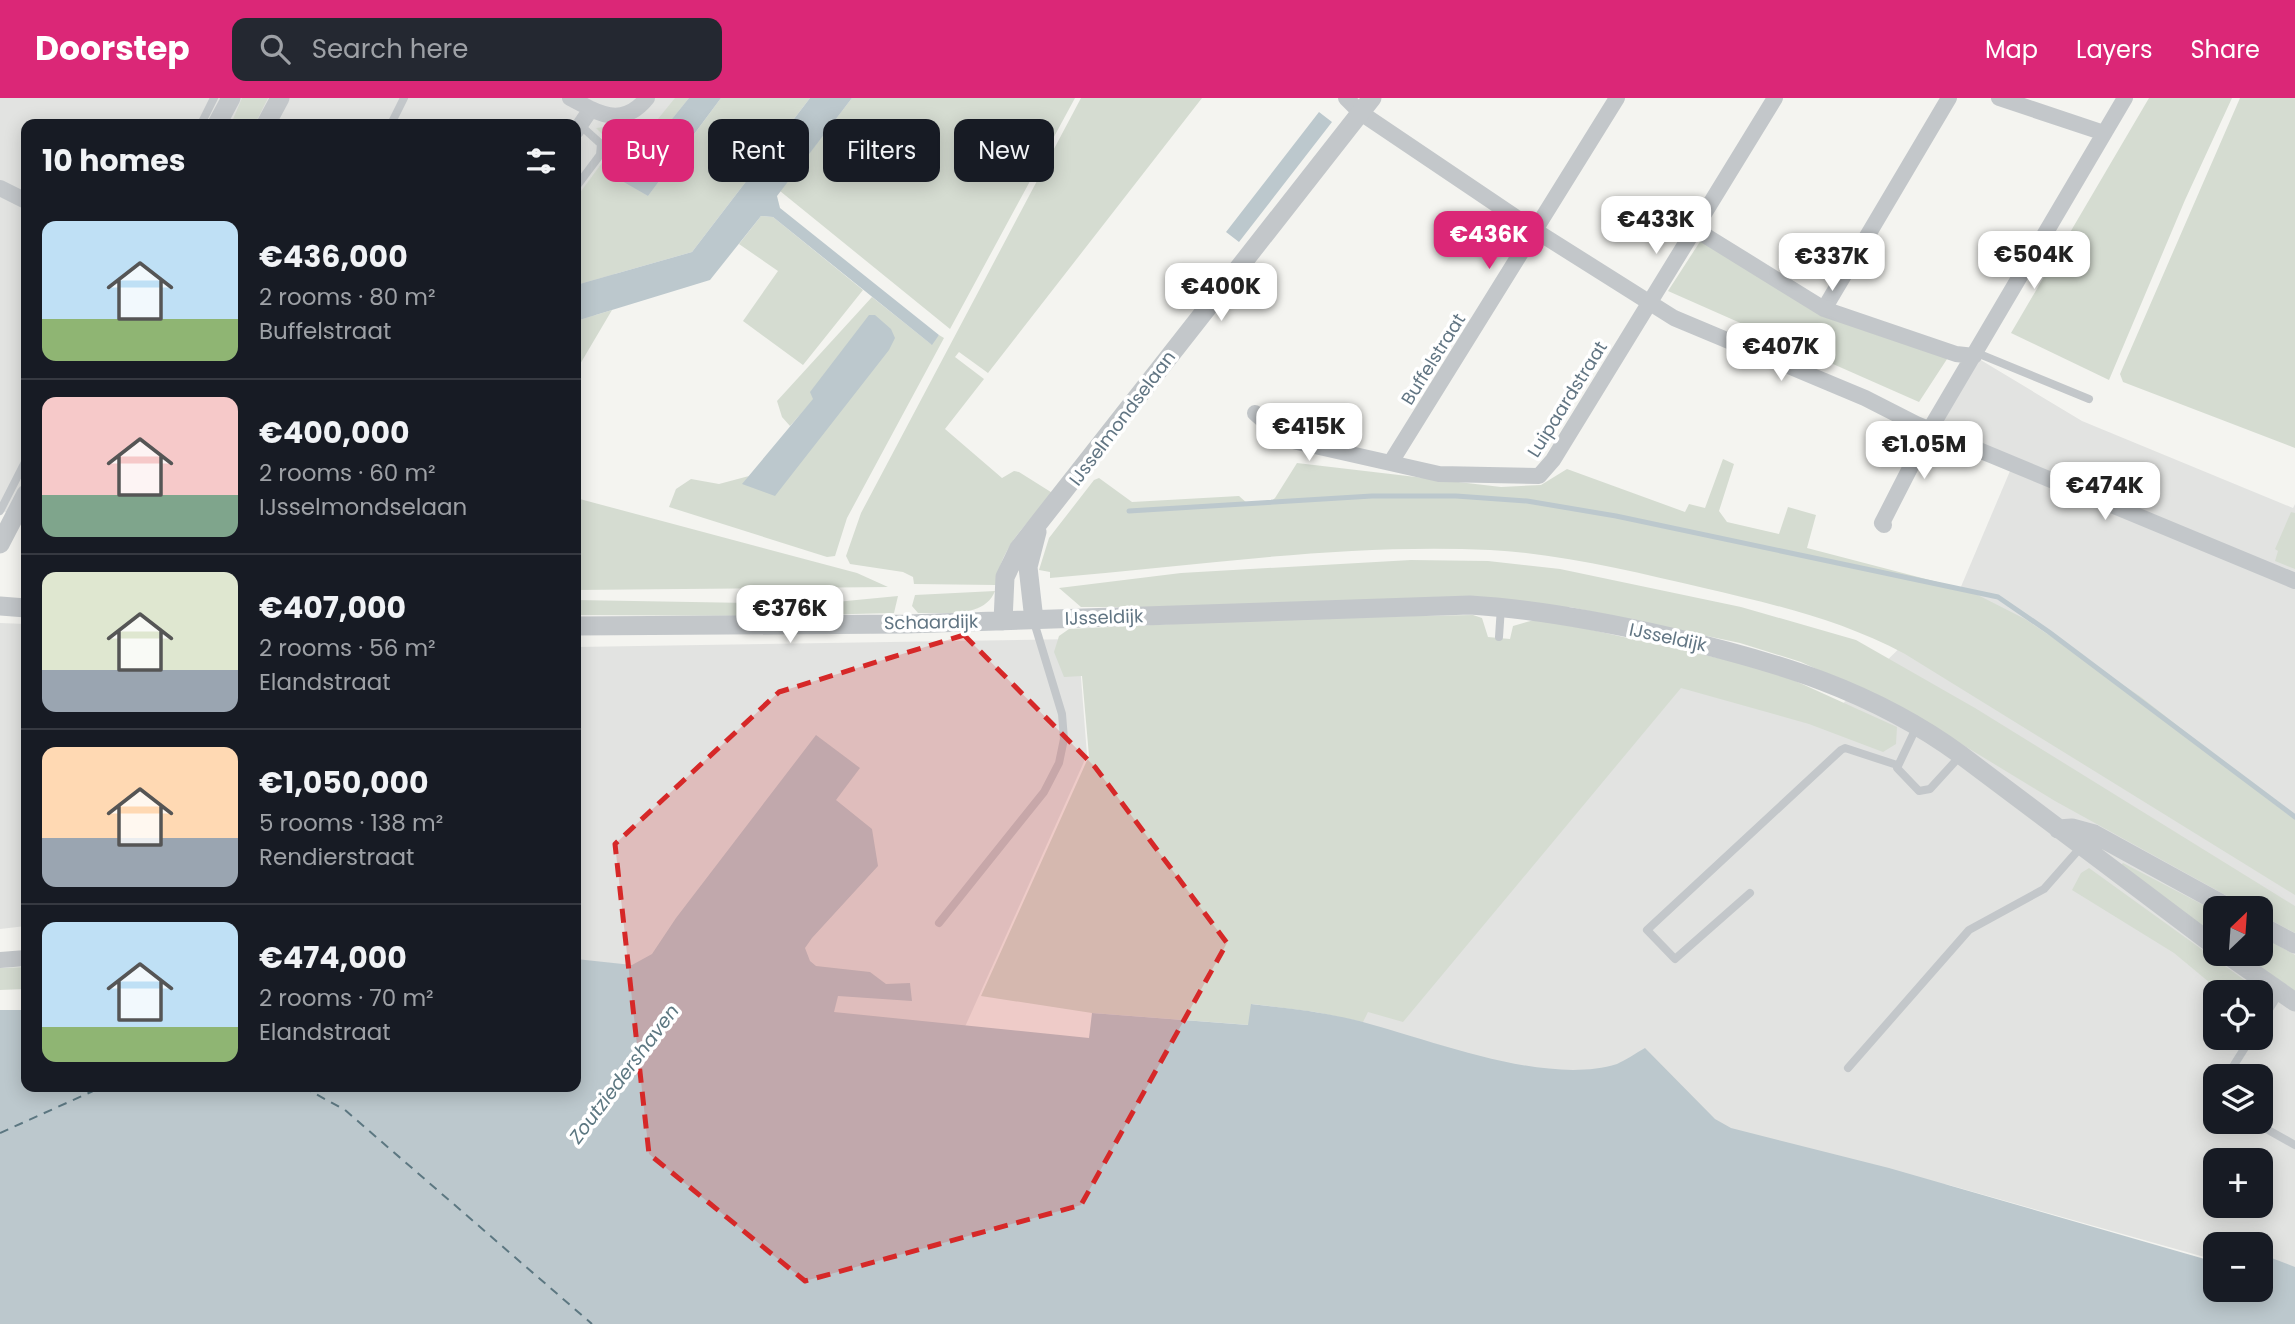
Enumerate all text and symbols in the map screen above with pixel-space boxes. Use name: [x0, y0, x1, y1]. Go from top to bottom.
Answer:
search box: [232, 18, 722, 81]
text: Doorstep: [35, 25, 190, 72]
icon: search: [256, 30, 294, 68]
text: Search here: [312, 31, 468, 67]
text: Map: [1985, 33, 2038, 66]
text: Layers: [2076, 33, 2152, 66]
text: Share: [2190, 33, 2260, 66]
chip: Buy: [602, 119, 694, 182]
chip: Rent: [708, 119, 809, 182]
chip: Filters: [823, 119, 940, 182]
chip: New: [954, 119, 1054, 182]
text: 10 homes: [42, 139, 186, 182]
icon: filters: [522, 142, 560, 180]
pin: €433K: [1607, 197, 1705, 256]
text: €433K: [1617, 203, 1695, 235]
pin: €436K: [1440, 212, 1538, 271]
text: €436K: [1450, 218, 1528, 250]
pin: €504K: [1985, 232, 2083, 291]
pin: €337K: [1783, 234, 1881, 293]
text: €436,000: [259, 235, 408, 278]
text: €504K: [1994, 238, 2074, 270]
text: €337K: [1795, 240, 1869, 272]
icon: home: [98, 249, 182, 333]
pin: €400K: [1172, 264, 1270, 323]
text: €400K: [1181, 270, 1261, 302]
text: 2 rooms · 80 m²: [259, 281, 436, 313]
street label: Buffelstraat: [1395, 308, 1471, 410]
text: Buffelstraat: [259, 315, 391, 347]
pin: €407K: [1732, 324, 1830, 383]
text: €407K: [1742, 330, 1820, 362]
street label: Luipaardstraat: [1521, 336, 1613, 462]
street label: IJsselmondselaan: [1063, 345, 1181, 491]
pin: €415K: [1260, 404, 1358, 463]
text: €415K: [1272, 410, 1346, 442]
text: €400,000: [259, 411, 410, 454]
pin: €1.05M: [1867, 422, 1981, 481]
icon: home: [98, 425, 182, 509]
text: €1.05M: [1882, 428, 1966, 460]
text: 2 rooms · 60 m²: [259, 457, 436, 489]
pin: €474K: [2056, 462, 2154, 522]
text: €474K: [2066, 469, 2144, 501]
text: IJsselmondselaan: [259, 491, 467, 523]
text: €407,000: [259, 586, 406, 629]
pin: €376K: [741, 586, 839, 645]
text: €376K: [752, 592, 828, 624]
icon: home: [98, 600, 182, 684]
street label: IJsseldijk: [1064, 603, 1144, 631]
street label: Schaardijk: [884, 609, 979, 635]
street label: IJsseldijk: [1627, 617, 1710, 658]
text: 2 rooms · 56 m²: [259, 632, 436, 664]
text: Elandstraat: [259, 666, 391, 698]
text: €1,050,000: [259, 761, 429, 804]
icon: home: [98, 775, 182, 859]
text: 5 rooms · 138 m²: [259, 807, 443, 839]
text: Rendierstraat: [259, 841, 414, 873]
north arrow: [2203, 896, 2273, 966]
map controls: [2203, 896, 2273, 1302]
text: €474,000: [259, 936, 407, 979]
icon: home: [98, 950, 182, 1034]
button: locate: [2203, 980, 2273, 1050]
text: 2 rooms · 70 m²: [259, 982, 434, 1014]
water label: Zoutziedershaven: [562, 999, 685, 1150]
text: Elandstraat: [259, 1016, 391, 1048]
button: layers: [2203, 1064, 2273, 1134]
button: +: [2203, 1148, 2273, 1218]
button: −: [2203, 1232, 2273, 1302]

